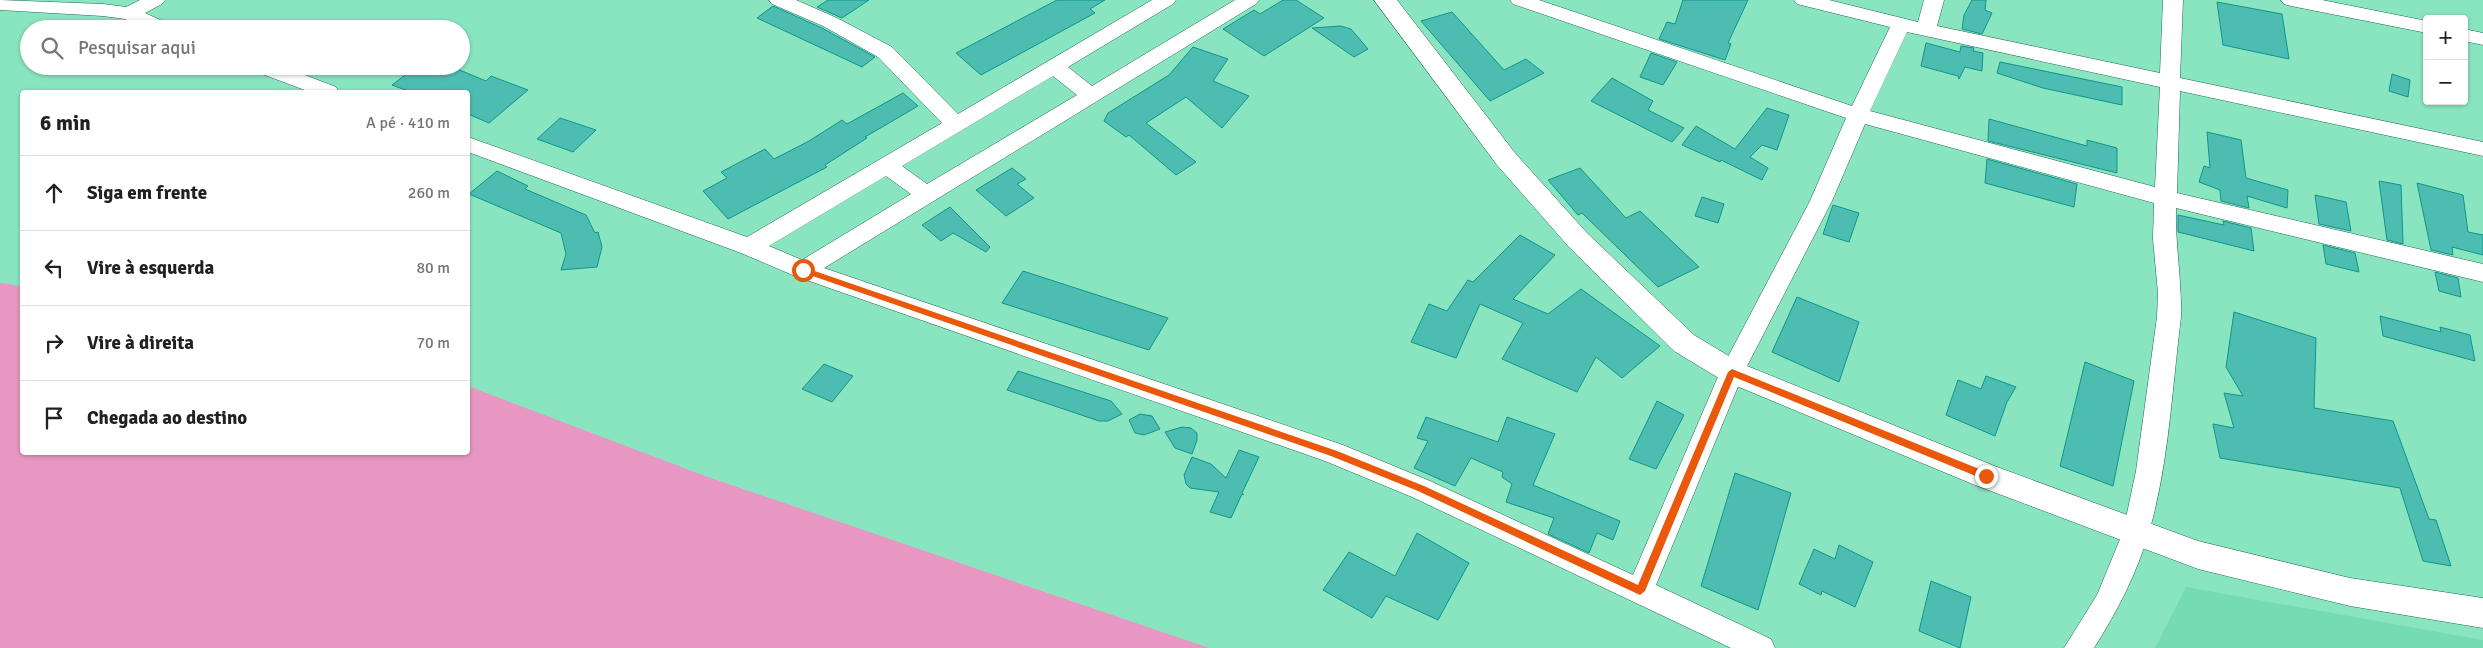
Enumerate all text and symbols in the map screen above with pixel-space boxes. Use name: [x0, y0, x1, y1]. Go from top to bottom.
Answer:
map controls: [2423, 15, 2468, 105]
button: +: [2423, 15, 2468, 60]
search box: [20, 20, 470, 75]
icon: search: [38, 34, 66, 62]
text: Pesquisar aqui: [78, 36, 196, 60]
button: −: [2423, 60, 2468, 105]
text: 6 min: [40, 110, 91, 136]
text: A pé · 410 m: [366, 113, 450, 133]
icon: ahead: [40, 179, 68, 207]
text: Siga em frente: [87, 181, 207, 205]
text: 260 m: [408, 183, 450, 203]
icon: left: [40, 254, 68, 282]
text: Vire à esquerda: [87, 256, 214, 280]
text: 80 m: [416, 258, 450, 278]
route start: [792, 259, 815, 282]
icon: right: [40, 329, 68, 357]
text: Vire à direita: [87, 331, 194, 355]
text: 70 m: [416, 333, 450, 353]
icon: arrive: [40, 404, 68, 432]
text: Chegada ao destino: [87, 406, 247, 430]
route end: [1975, 465, 1998, 488]

